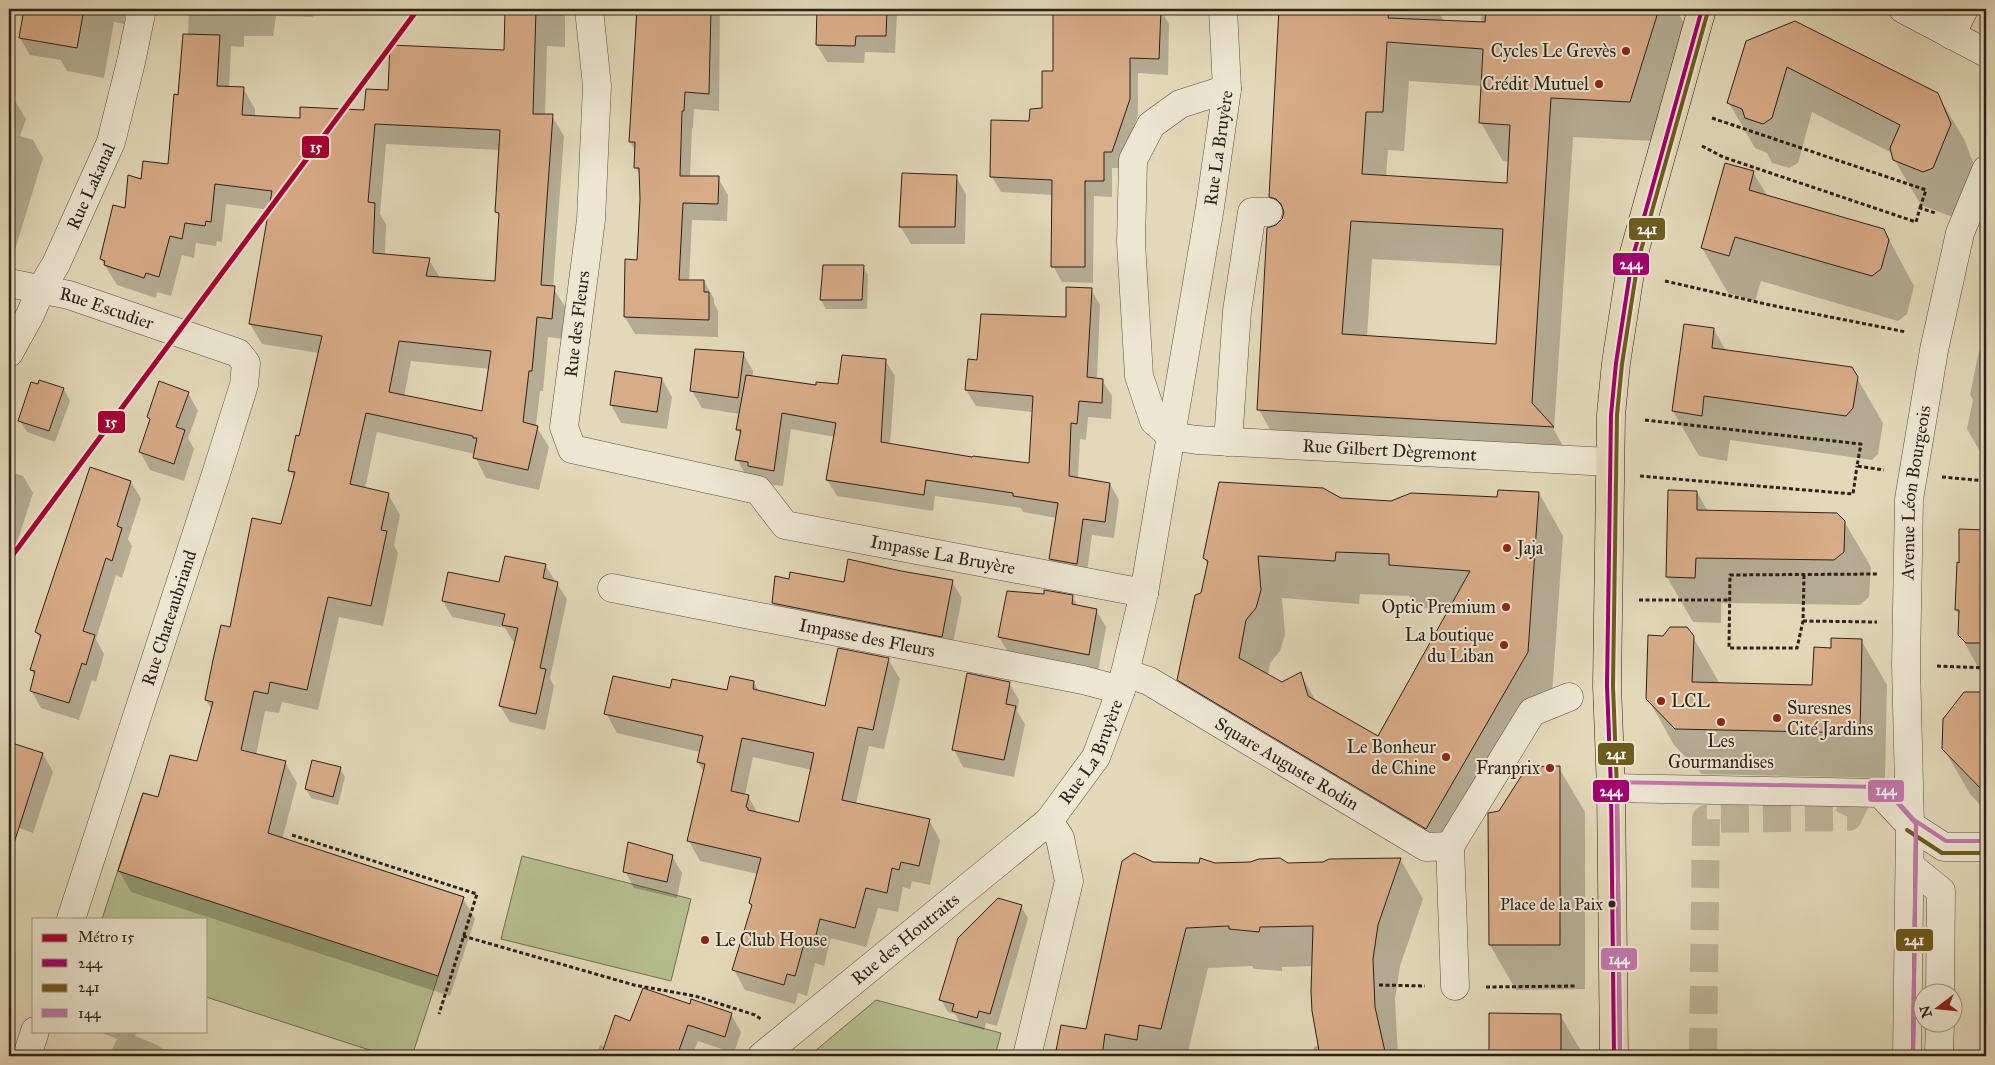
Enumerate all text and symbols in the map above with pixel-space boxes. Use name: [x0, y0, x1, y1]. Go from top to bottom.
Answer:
place label: Cycles Le Grevès: [1491, 40, 1616, 62]
marker: Cycles Le Grevès: [1620, 45, 1632, 57]
place label: Crédit Mutuel: [1482, 73, 1589, 95]
marker: Crédit Mutuel: [1593, 78, 1605, 90]
street label: Rue La Bruyère: [1199, 89, 1238, 207]
line badge: 15: [301, 135, 330, 159]
street label: Rue Lakanal: [62, 139, 120, 233]
text: 15: [310, 139, 322, 156]
line badge: 241: [1628, 217, 1666, 241]
text: 241: [1637, 221, 1658, 239]
line badge: 244: [1612, 252, 1650, 276]
text: 244: [1620, 256, 1643, 274]
street label: Rue des Fleurs: [560, 269, 594, 379]
street label: Rue Escudier: [58, 282, 157, 334]
street label: Avenue Léon Bourgeois: [1897, 404, 1936, 581]
line badge: 15: [97, 410, 126, 434]
text: 15: [105, 414, 117, 431]
street label: Rue Gilbert Dègremont: [1302, 435, 1478, 466]
street label: Impasse La Bruyère: [869, 530, 1017, 579]
place label: Jaja: [1515, 537, 1544, 560]
marker: Jaja: [1501, 542, 1513, 554]
street label: Rue Chateaubriand: [137, 547, 201, 689]
place label: Optic Premium: [1382, 596, 1496, 618]
marker: Optic Premium: [1500, 601, 1512, 613]
street label: Impasse des Fleurs: [797, 614, 937, 662]
place label: La boutique du Liban: [1405, 624, 1494, 667]
marker: La boutique du Liban: [1498, 639, 1510, 651]
place label: LCL: [1671, 690, 1711, 712]
marker: LCL: [1655, 695, 1667, 707]
street label: Rue La Bruyère: [1054, 696, 1128, 808]
place label: Suresnes Cité Jardins: [1787, 697, 1873, 741]
street label: Square Auguste Rodin: [1211, 712, 1363, 815]
marker: Suresnes Cité Jardins: [1771, 712, 1783, 724]
marker: Les Gourmandises: [1715, 716, 1727, 728]
place label: Les Gourmandises: [1668, 730, 1774, 773]
place label: Le Bonheur de Chine: [1347, 736, 1436, 779]
line badge: 241: [1597, 742, 1635, 766]
text: 241: [1606, 746, 1627, 764]
marker: Le Bonheur de Chine: [1440, 751, 1452, 763]
place label: Franprix: [1476, 757, 1540, 779]
marker: Franprix: [1544, 762, 1556, 774]
line badge: 244: [1592, 779, 1630, 803]
line badge: 144: [1867, 779, 1905, 803]
text: 144: [1875, 782, 1898, 800]
text: 244: [1600, 783, 1623, 801]
street label: Rue des Houtraits: [847, 888, 964, 990]
place label: Place de la Paix: [1500, 894, 1603, 915]
marker: Place de la Paix: [1607, 899, 1617, 909]
legend: [32, 918, 208, 1032]
text: Métro 15: [78, 928, 134, 946]
line badge: 241: [1895, 928, 1934, 952]
place label: Le Club House: [715, 929, 827, 951]
text: 241: [1904, 932, 1925, 950]
marker: Le Club House: [699, 934, 711, 946]
line badge: 144: [1600, 947, 1638, 971]
text: 144: [1608, 951, 1631, 969]
text: 244: [78, 954, 103, 972]
text: 241: [78, 978, 100, 996]
north arrow: [1912, 982, 1962, 1032]
text: N: [1916, 1003, 1936, 1019]
text: 144: [78, 1004, 101, 1022]

